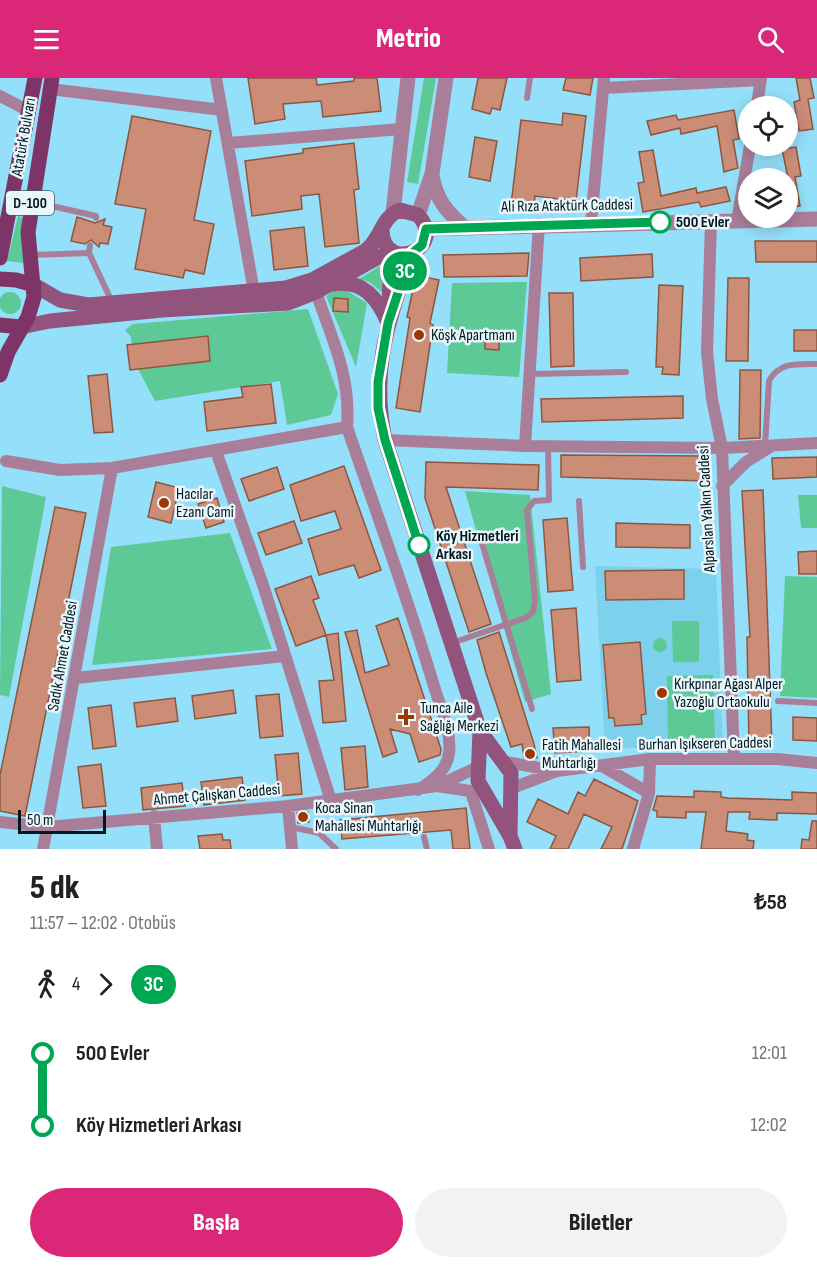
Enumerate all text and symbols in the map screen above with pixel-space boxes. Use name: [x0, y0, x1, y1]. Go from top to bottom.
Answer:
icon: menu: [30, 23, 63, 56]
text: Metrio: [376, 23, 441, 55]
icon: search: [754, 23, 787, 56]
street label: Atatürk Bulvarı: [8, 96, 40, 179]
map controls: [738, 96, 798, 228]
button: locate: [738, 96, 798, 156]
button: layers: [738, 168, 798, 228]
road number: D-100: [6, 191, 54, 215]
street label: Ali Rıza Ataktürk Caddesi: [500, 195, 633, 217]
marker: 500 Evler: [649, 211, 671, 233]
place label: 500 Evler: [676, 213, 729, 232]
line badge: 3C: [378, 252, 432, 290]
text: 3C: [395, 259, 415, 284]
place label: Köşk Apartmanı: [431, 326, 515, 345]
marker: Köşk Apartmanı: [412, 328, 426, 342]
street label: Alparslan Yalkın Caddesi: [694, 445, 720, 574]
place label: Hacılar Ezanı Cami: [176, 485, 234, 522]
marker: Hacılar Ezanı Cami: [157, 496, 171, 510]
place label: Köy Hizmetleri Arkası: [435, 527, 519, 564]
marker: Köy Hizmetleri Arkası: [408, 534, 430, 556]
street label: Sadık Ahmet Caddesi: [44, 599, 82, 713]
place label: Kırkpınar Ağası Alper Yazoğlu Ortaokulu: [674, 675, 783, 712]
marker: Kırkpınar Ağası Alper Yazoğlu Ortaokulu: [655, 686, 669, 700]
place label: Tunca Aile Sağlığı Merkezi: [420, 699, 499, 736]
marker: Tunca Aile Sağlığı Merkezi: [397, 708, 415, 726]
street label: Burhan Işıkseren Caddesi: [638, 733, 772, 755]
place label: Fatih Mahallesi Muhtarlığı: [542, 736, 621, 773]
marker: Fatih Mahallesi Muhtarlığı: [523, 747, 537, 761]
street label: Ahmet Çalışkan Caddesi: [152, 780, 281, 810]
place label: Koca Sinan Mahallesi Muhtarlığı: [315, 799, 421, 836]
scale bar: [18, 807, 106, 834]
marker: Koca Sinan Mahallesi Muhtarlığı: [296, 810, 310, 824]
text: 50 m: [27, 811, 53, 830]
text: 5 dk: [30, 868, 79, 908]
text: ₺58: [754, 889, 787, 916]
text: 11:57 – 12:02 · Otobüs: [30, 911, 176, 935]
icon: walk: [30, 968, 63, 1001]
icon: forward: [89, 968, 122, 1001]
text: 4: [72, 972, 80, 996]
text: 3C: [143, 972, 164, 997]
text: 500 Evler: [76, 1040, 149, 1067]
text: 12:01: [752, 1041, 787, 1065]
text: Köy Hizmetleri Arkası: [76, 1112, 242, 1139]
text: 12:02: [751, 1113, 787, 1137]
button: Başla: [30, 1188, 403, 1257]
button: Biletler: [415, 1188, 787, 1257]

